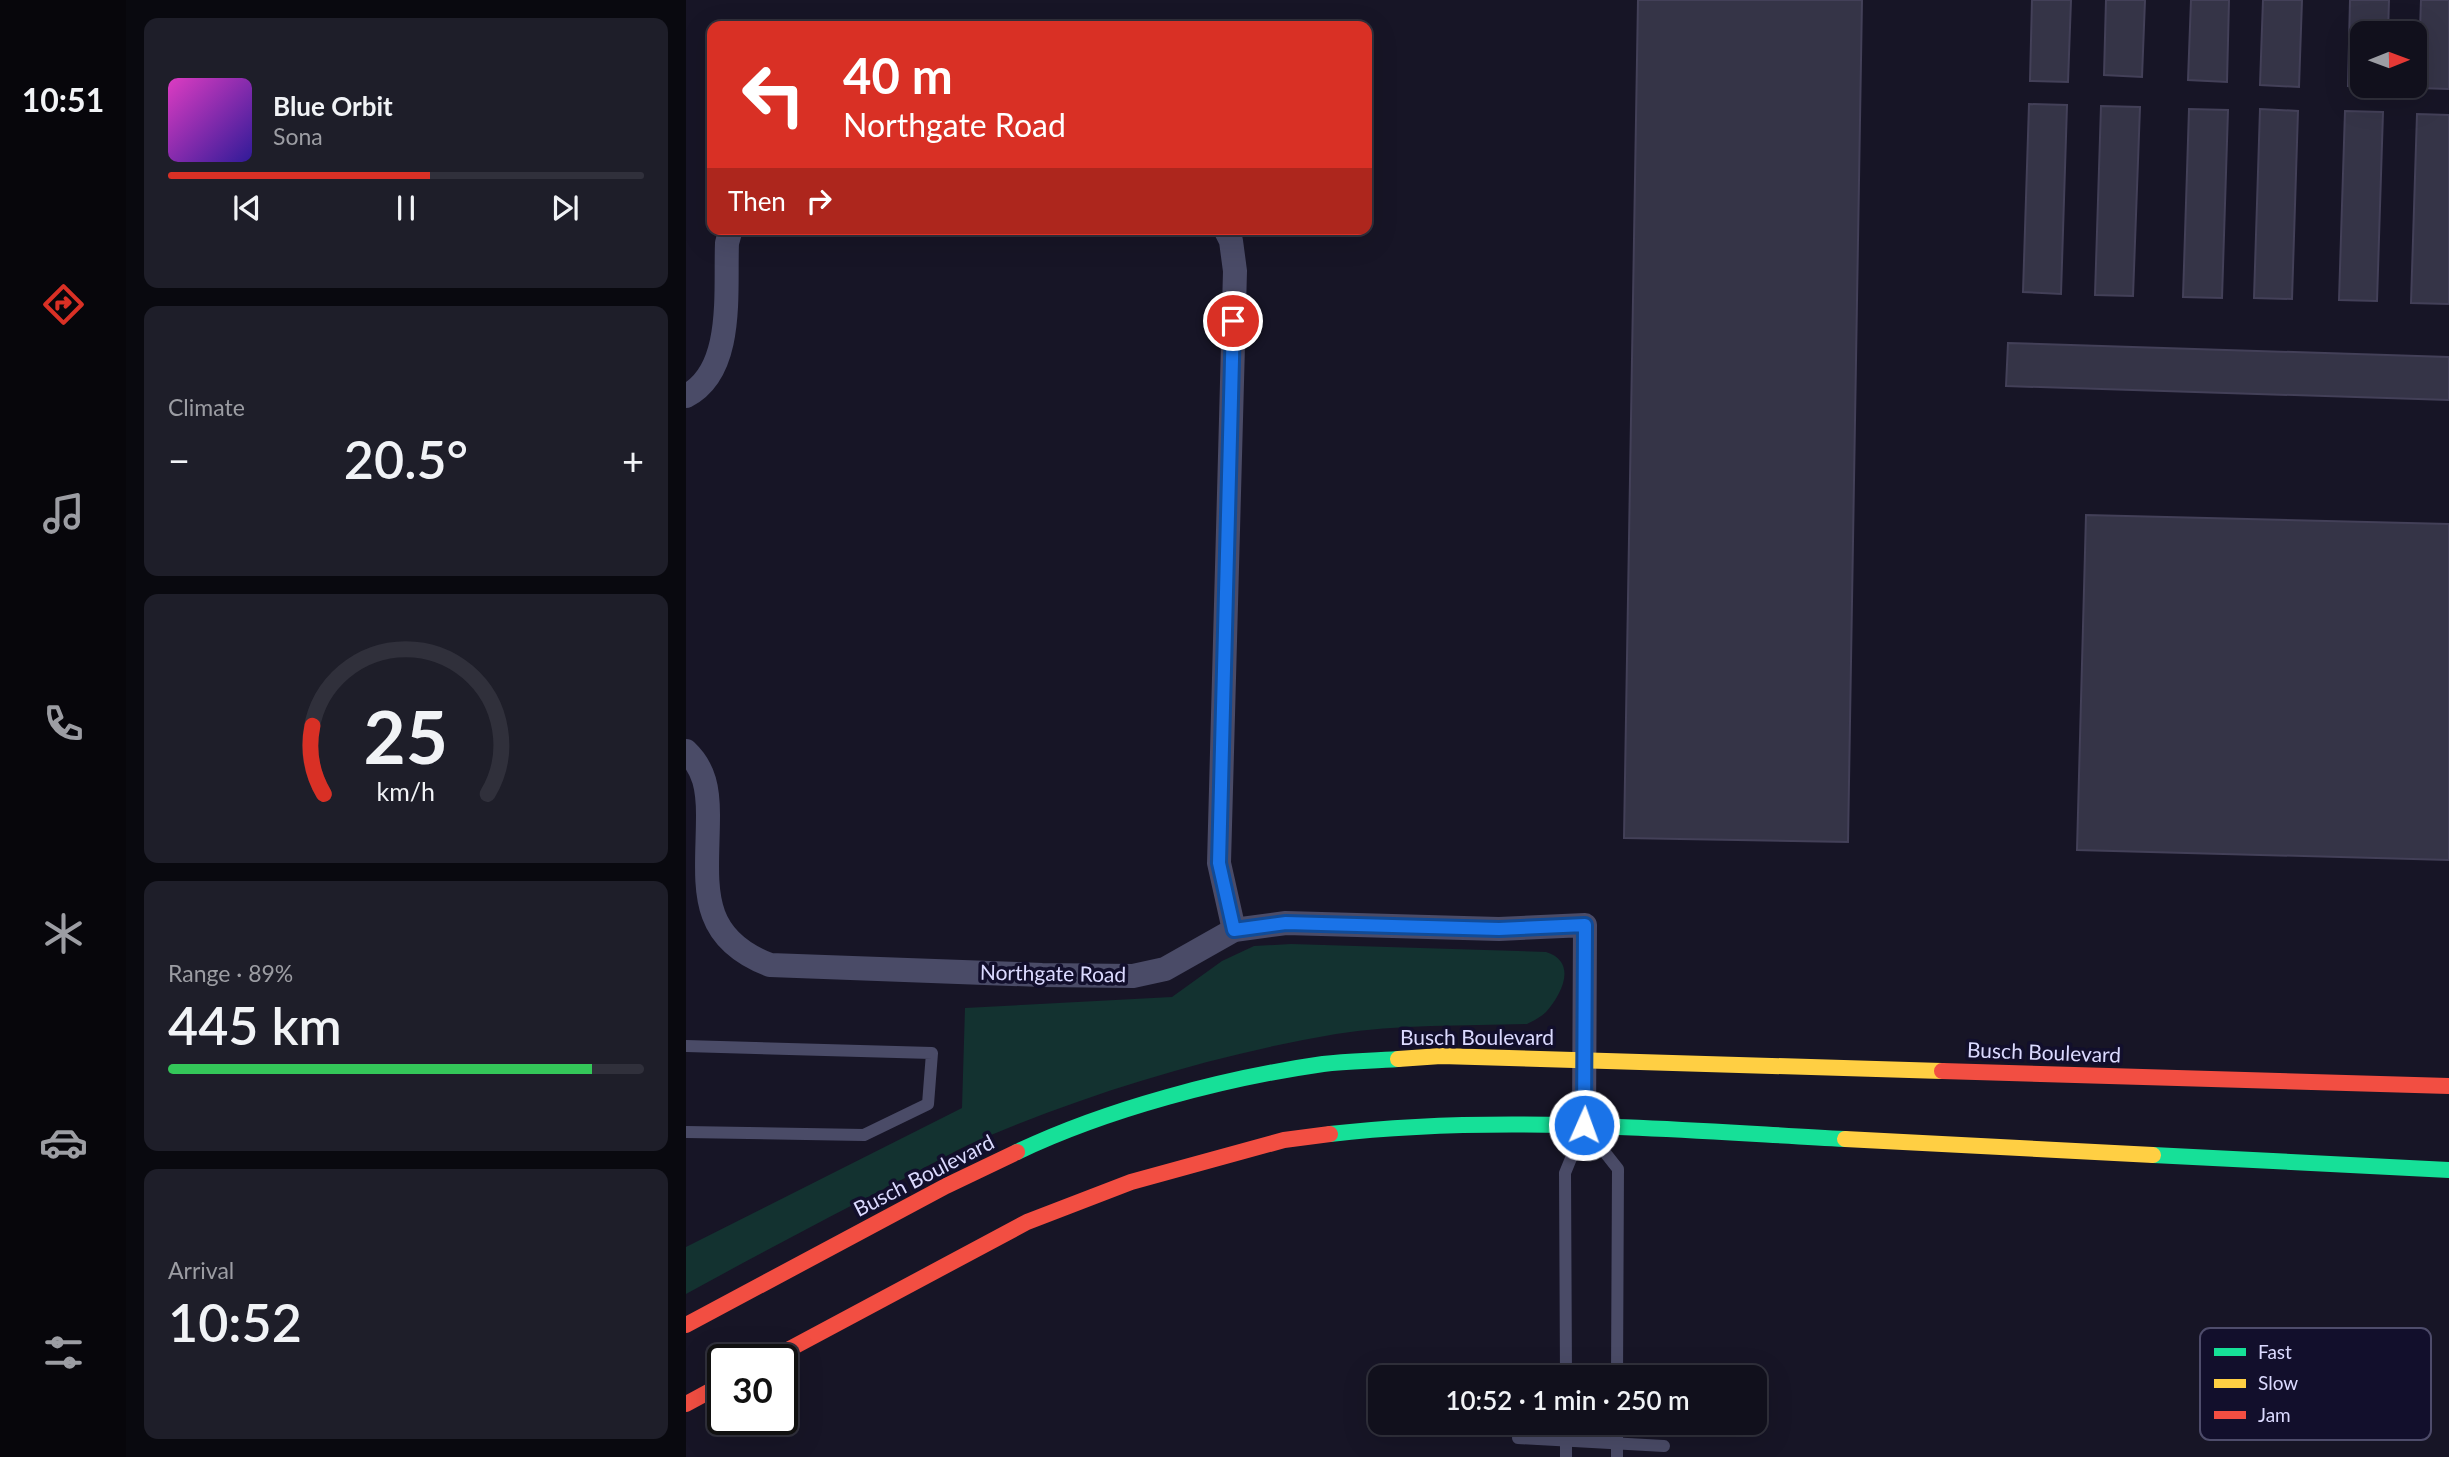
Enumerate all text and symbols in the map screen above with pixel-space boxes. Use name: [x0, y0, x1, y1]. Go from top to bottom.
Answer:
north arrow: [2350, 21, 2427, 98]
map controls: [2350, 21, 2427, 98]
text: 40 m: [843, 46, 953, 104]
icon: left: [728, 49, 819, 140]
text: 10:51: [22, 80, 104, 119]
text: Blue Orbit: [273, 90, 393, 122]
text: Northgate Road: [843, 105, 1066, 144]
text: Sona: [273, 122, 323, 150]
icon: right: [800, 182, 838, 220]
text: Then: [728, 185, 786, 217]
icon: previous: [228, 189, 266, 227]
icon: pause: [387, 189, 425, 227]
icon: next: [546, 189, 584, 227]
icon: directions: [39, 280, 88, 329]
pin: [1203, 291, 1263, 351]
icon: arrive: [1214, 302, 1252, 340]
text: Climate: [168, 393, 245, 421]
text: 20.5°: [344, 428, 468, 490]
text: −: [168, 437, 190, 483]
text: +: [622, 437, 644, 483]
icon: music: [39, 489, 88, 538]
text: 25: [364, 693, 448, 781]
icon: phone: [39, 699, 88, 748]
text: km/h: [377, 776, 435, 806]
icon: climate: [39, 909, 88, 958]
text: Range · 89%: [168, 959, 293, 987]
street label: Northgate Road: [980, 959, 1126, 986]
text: 445 km: [168, 994, 342, 1056]
street label: Busch Boulevard: [1400, 1024, 1554, 1049]
street label: Busch Boulevard: [1967, 1036, 2122, 1067]
position arrow: [1547, 1088, 1621, 1162]
icon: car: [39, 1118, 88, 1167]
street label: Busch Boulevard: [849, 1129, 998, 1221]
text: Arrival: [168, 1256, 234, 1284]
text: 10:52: [168, 1291, 302, 1353]
icon: filters: [39, 1328, 88, 1377]
legend: [2200, 1328, 2431, 1440]
text: Fast: [2258, 1340, 2292, 1363]
speed limit sign: 30: [707, 1344, 798, 1435]
text: Slow: [2258, 1371, 2298, 1394]
text: 10:52 · 1 min · 250 m: [1445, 1384, 1690, 1416]
text: Jam: [2258, 1403, 2291, 1426]

